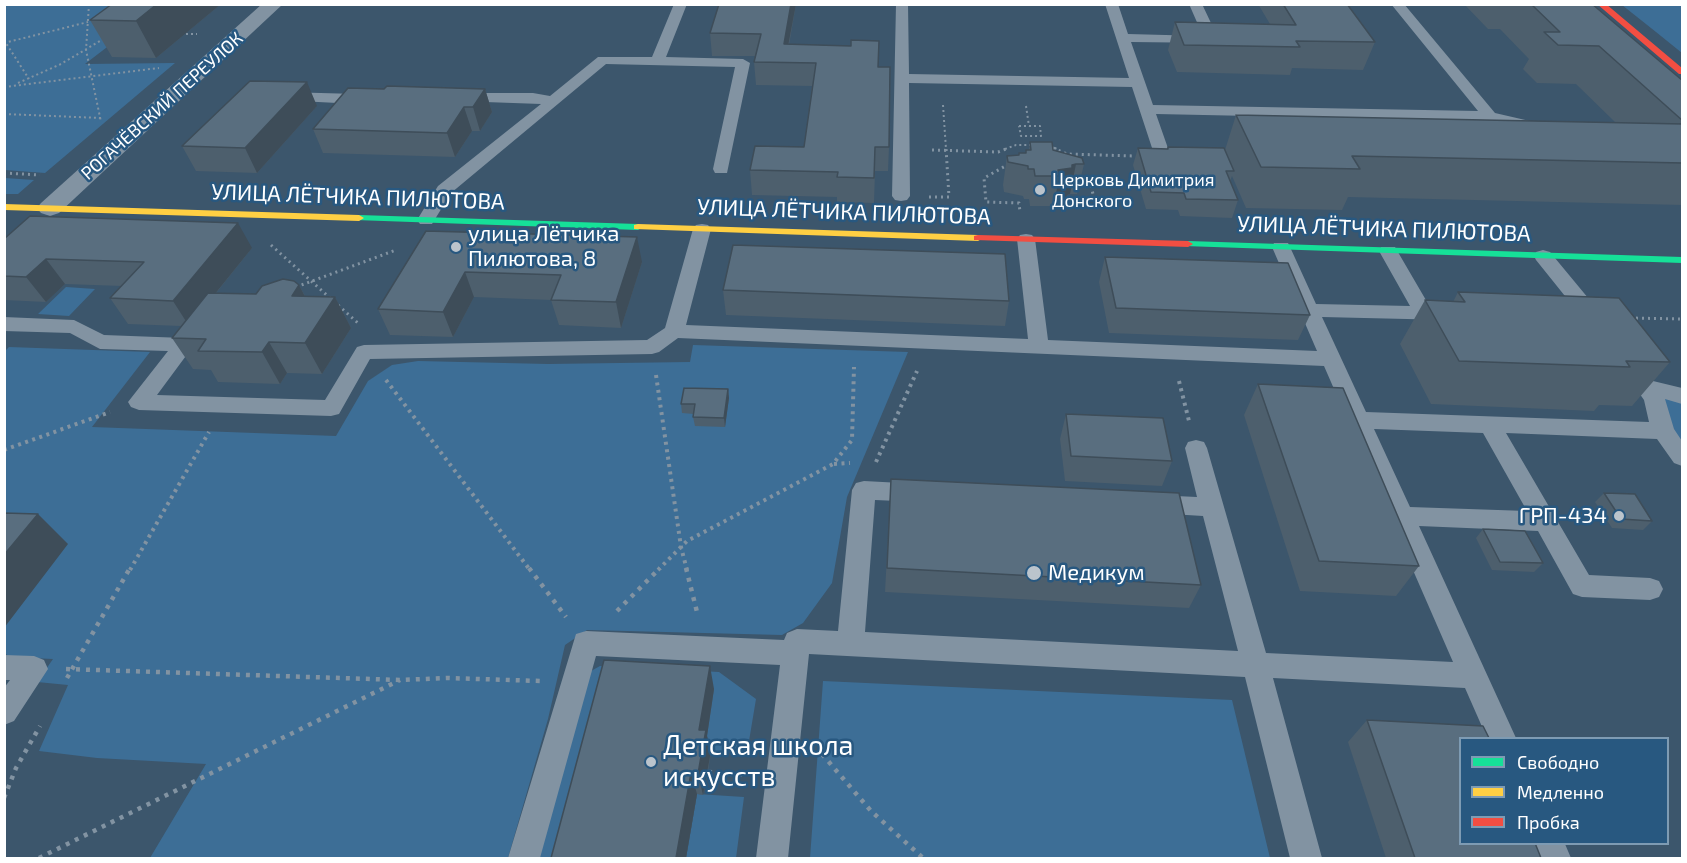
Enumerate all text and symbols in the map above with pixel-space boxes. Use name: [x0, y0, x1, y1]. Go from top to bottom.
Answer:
street label: РОГАЧЁВСКИЙ ПЕРЕУЛОК: [77, 28, 247, 184]
place label: Церковь Димитрия Донского: [1052, 169, 1215, 212]
street label: УЛИЦА ЛЁТЧИКА ПИЛЮТОВА: [211, 179, 505, 215]
marker: Церковь Димитрия Донского: [1033, 183, 1047, 197]
street label: УЛИЦА ЛЁТЧИКА ПИЛЮТОВА: [697, 194, 991, 230]
street label: УЛИЦА ЛЁТЧИКА ПИЛЮТОВА: [1237, 211, 1531, 247]
place label: улица Лётчика Пилютова, 8: [468, 221, 619, 272]
marker: улица Лётчика Пилютова, 8: [449, 240, 463, 254]
place label: ГРП-434: [1519, 503, 1607, 529]
marker: ГРП-434: [1612, 509, 1626, 523]
place label: Медикум: [1048, 560, 1145, 586]
marker: Медикум: [1025, 564, 1043, 582]
place label: Детская школа искусств: [663, 730, 854, 793]
legend: [1459, 737, 1669, 845]
text: Свободно: [1517, 751, 1599, 773]
marker: Детская школа искусств: [644, 755, 658, 769]
text: Медленно: [1517, 781, 1604, 803]
text: Пробка: [1517, 811, 1580, 833]

